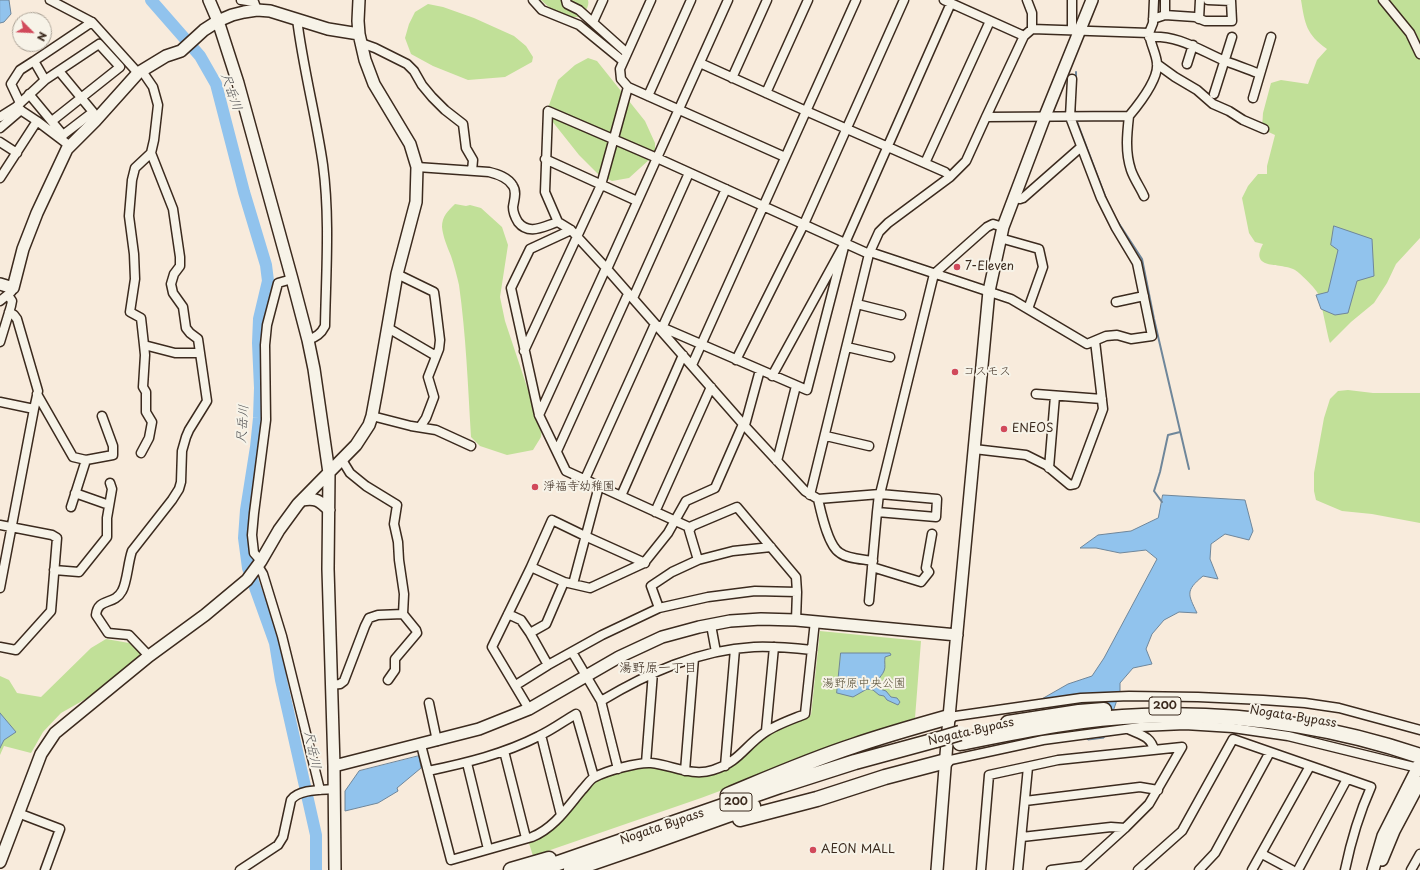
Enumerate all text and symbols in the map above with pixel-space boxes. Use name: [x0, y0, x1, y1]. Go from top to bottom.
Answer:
north arrow: [12, 12, 52, 52]
text: N: [33, 29, 52, 44]
water label: 尺岳川: [217, 71, 245, 113]
place label: 7-Eleven: [965, 260, 1014, 274]
marker: 7-Eleven: [952, 262, 962, 272]
place label: コスモス: [963, 365, 1011, 379]
marker: コスモス: [950, 367, 960, 377]
water label: 尺岳川: [234, 404, 252, 444]
place label: ENEOS: [1012, 422, 1053, 436]
marker: ENEOS: [999, 424, 1009, 434]
place label: 淨福寺幼稚園: [543, 480, 615, 494]
marker: 淨福寺幼稚園: [530, 482, 540, 492]
district label: 湯野原一丁目: [619, 660, 697, 676]
park label: 湯野原中央公園: [822, 677, 906, 691]
road number: 200: [1149, 697, 1181, 715]
street label: Nogata Bypass: [1249, 703, 1337, 731]
street label: Nogata Bypass: [927, 715, 1015, 749]
water label: 尺岳川: [300, 729, 324, 771]
road number: 200: [720, 793, 752, 811]
street label: Nogata Bypass: [618, 806, 706, 848]
place label: AEON MALL: [821, 843, 895, 857]
marker: AEON MALL: [808, 845, 818, 855]

